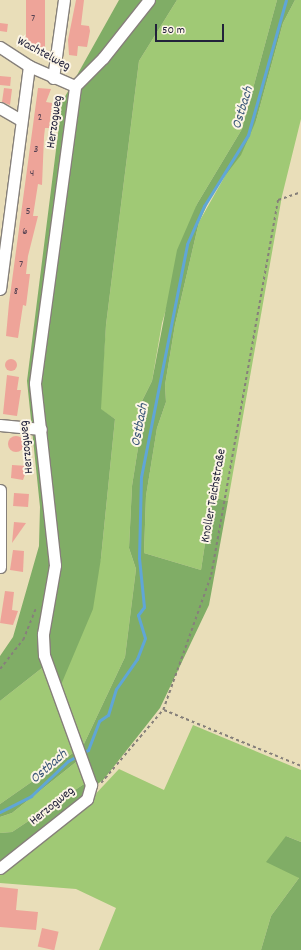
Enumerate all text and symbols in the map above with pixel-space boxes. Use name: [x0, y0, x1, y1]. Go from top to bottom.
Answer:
house number: 7: [31, 12, 35, 26]
scale bar: [157, 16, 226, 42]
text: 50 m: [162, 22, 185, 39]
street label: Wachtelweg: [14, 34, 72, 76]
water label: Ostbach: [229, 85, 257, 131]
street label: Herzogweg: [45, 94, 67, 150]
house number: 2: [38, 111, 42, 125]
house number: 3: [34, 143, 38, 157]
house number: 4: [30, 167, 34, 181]
house number: 5: [25, 205, 31, 219]
house number: 6: [22, 225, 28, 239]
house number: 7: [19, 258, 23, 272]
house number: 8: [14, 285, 18, 299]
water label: Ostbach: [128, 402, 152, 448]
street label: Herzogweg: [17, 420, 39, 474]
street label: Knoller Teichstraße: [199, 448, 231, 544]
water label: Ostbach: [27, 746, 71, 788]
street label: Herzogweg: [27, 784, 79, 830]

